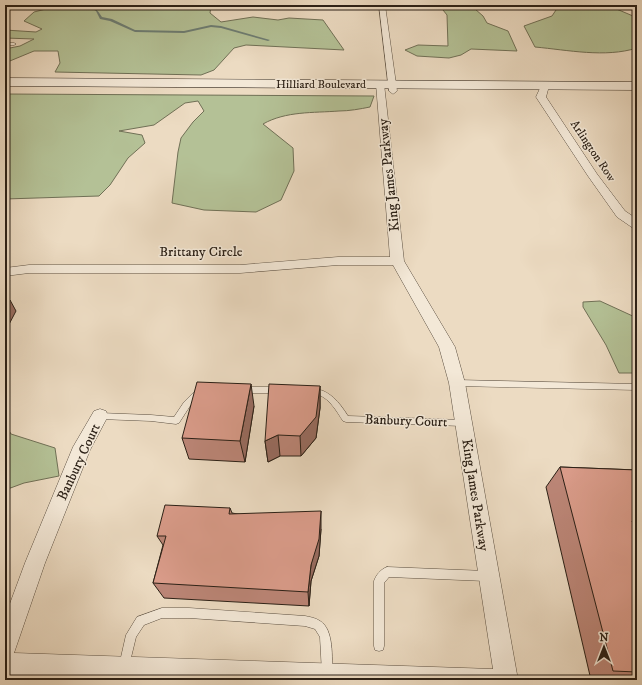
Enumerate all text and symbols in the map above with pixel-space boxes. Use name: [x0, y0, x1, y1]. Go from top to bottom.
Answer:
street label: Hilliard Boulevard: [276, 77, 366, 92]
street label: King James Parkway: [374, 117, 404, 232]
street label: Arlington Row: [567, 117, 619, 185]
street label: Brittany Circle: [159, 243, 243, 261]
street label: Banbury Court: [364, 411, 448, 431]
street label: Banbury Court: [53, 420, 105, 503]
street label: King James Parkway: [457, 438, 493, 553]
north arrow: [584, 627, 624, 667]
text: N: [599, 631, 609, 645]

